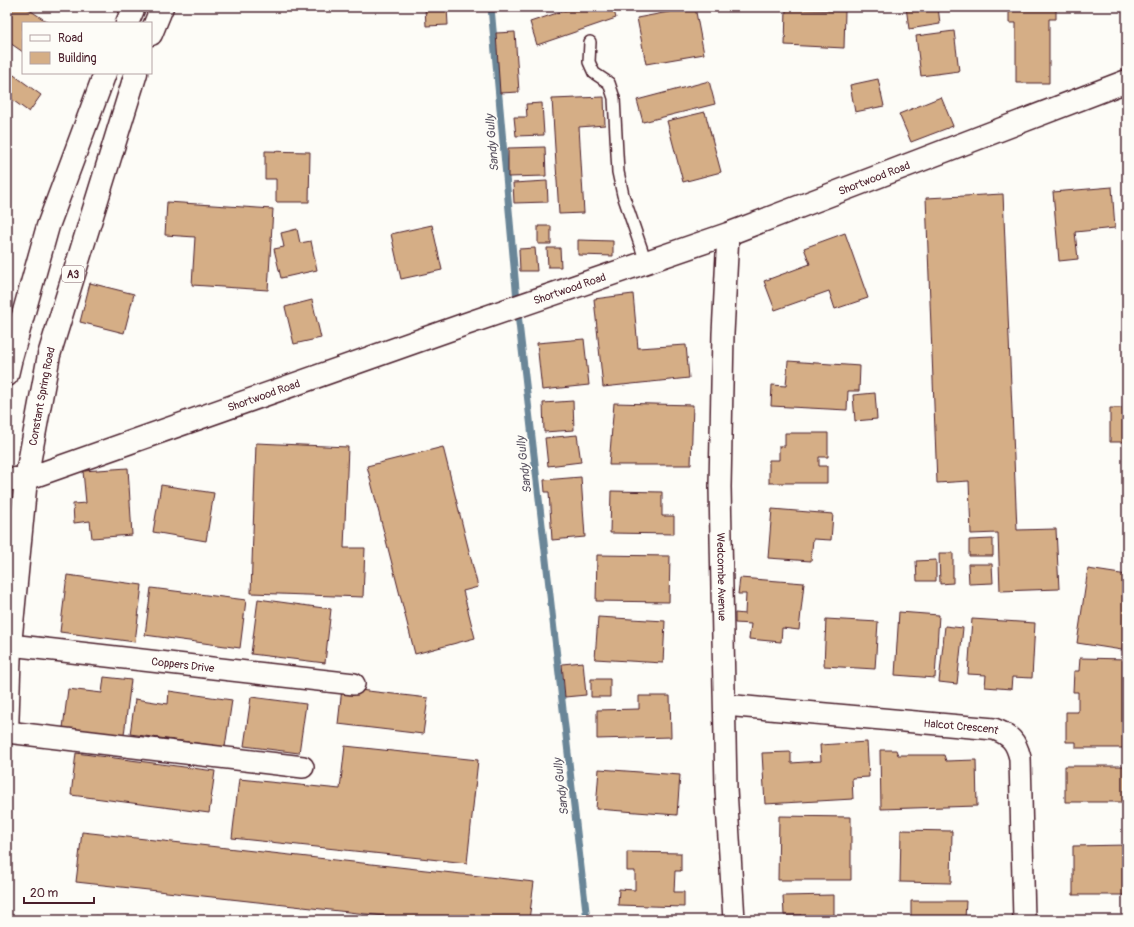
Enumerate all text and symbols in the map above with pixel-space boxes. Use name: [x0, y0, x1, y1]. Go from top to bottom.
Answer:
legend: [22, 22, 152, 74]
text: Road: [58, 31, 83, 46]
text: Building: [58, 51, 97, 66]
water label: Sandy Gully: [482, 112, 502, 172]
street label: Shortwood Road: [837, 159, 912, 198]
road number: A3: [62, 266, 84, 282]
street label: Shortwood Road: [532, 270, 608, 307]
street label: Constant Spring Road: [26, 345, 58, 447]
street label: Shortwood Road: [226, 377, 302, 414]
water label: Sandy Gully: [513, 434, 535, 494]
street label: Wedcombe Avenue: [714, 533, 729, 622]
street label: Coppers Drive: [151, 655, 216, 675]
street label: Halcot Crescent: [923, 717, 1001, 737]
water label: Sandy Gully: [550, 756, 572, 816]
scale bar: [24, 879, 94, 905]
text: 20 m: [30, 886, 59, 901]

